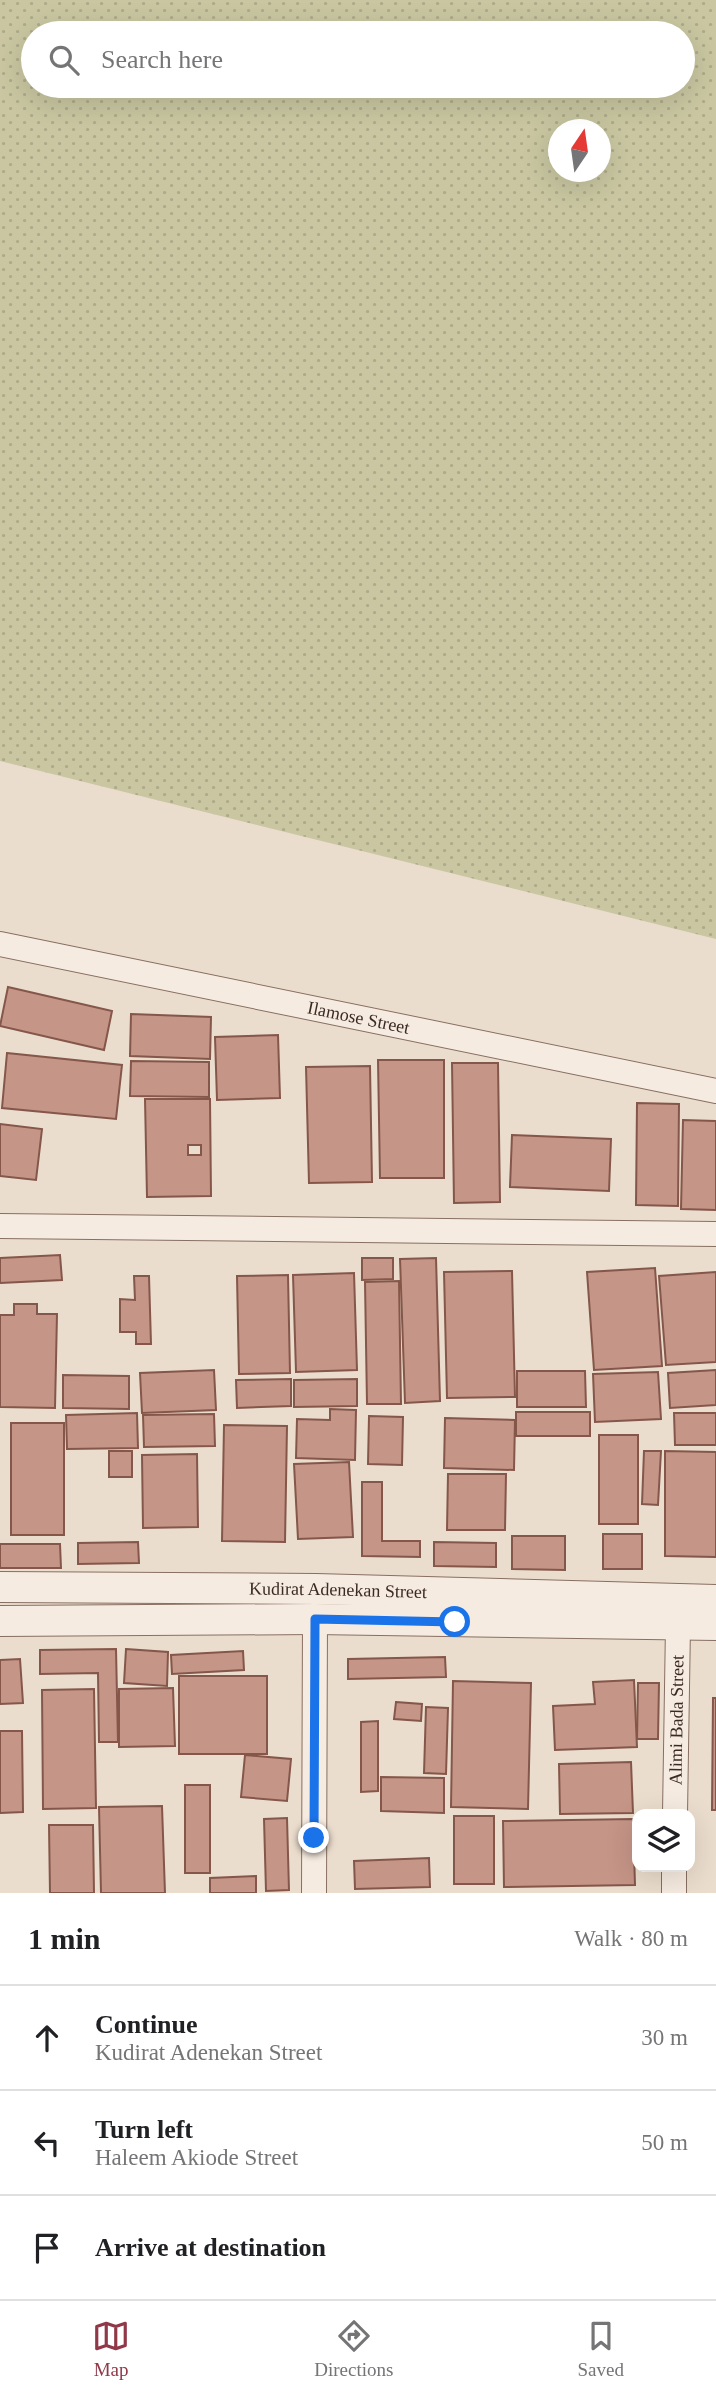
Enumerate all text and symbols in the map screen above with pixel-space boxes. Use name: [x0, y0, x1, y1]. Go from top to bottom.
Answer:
search box: [21, 21, 695, 98]
icon: search: [45, 41, 83, 79]
text: Search here: [101, 45, 223, 74]
north arrow: [548, 119, 611, 182]
street label: Ilamose Street: [306, 997, 411, 1038]
street label: Kudirat Adenekan Street: [249, 1579, 427, 1602]
route start: [439, 1606, 470, 1637]
street label: Alimi Bada Street: [665, 1655, 688, 1785]
map controls: [632, 1809, 695, 1872]
button: layers: [632, 1809, 695, 1872]
route end: [298, 1822, 329, 1853]
text: 1 min: [28, 1922, 101, 1955]
text: Walk · 80 m: [574, 1926, 688, 1951]
text: Continue: [95, 2010, 198, 2039]
icon: ahead: [28, 2019, 66, 2057]
text: 30 m: [641, 2025, 688, 2050]
text: Kudirat Adenekan Street: [95, 2040, 322, 2065]
text: Turn left: [95, 2115, 193, 2144]
icon: left: [28, 2124, 66, 2162]
text: 50 m: [641, 2130, 688, 2155]
text: Haleem Akiode Street: [95, 2145, 298, 2170]
icon: arrive: [28, 2229, 66, 2267]
text: Arrive at destination: [95, 2233, 326, 2262]
tab: Map: [92, 2317, 130, 2381]
tab: Directions: [314, 2317, 393, 2381]
tab: Saved: [577, 2317, 624, 2381]

